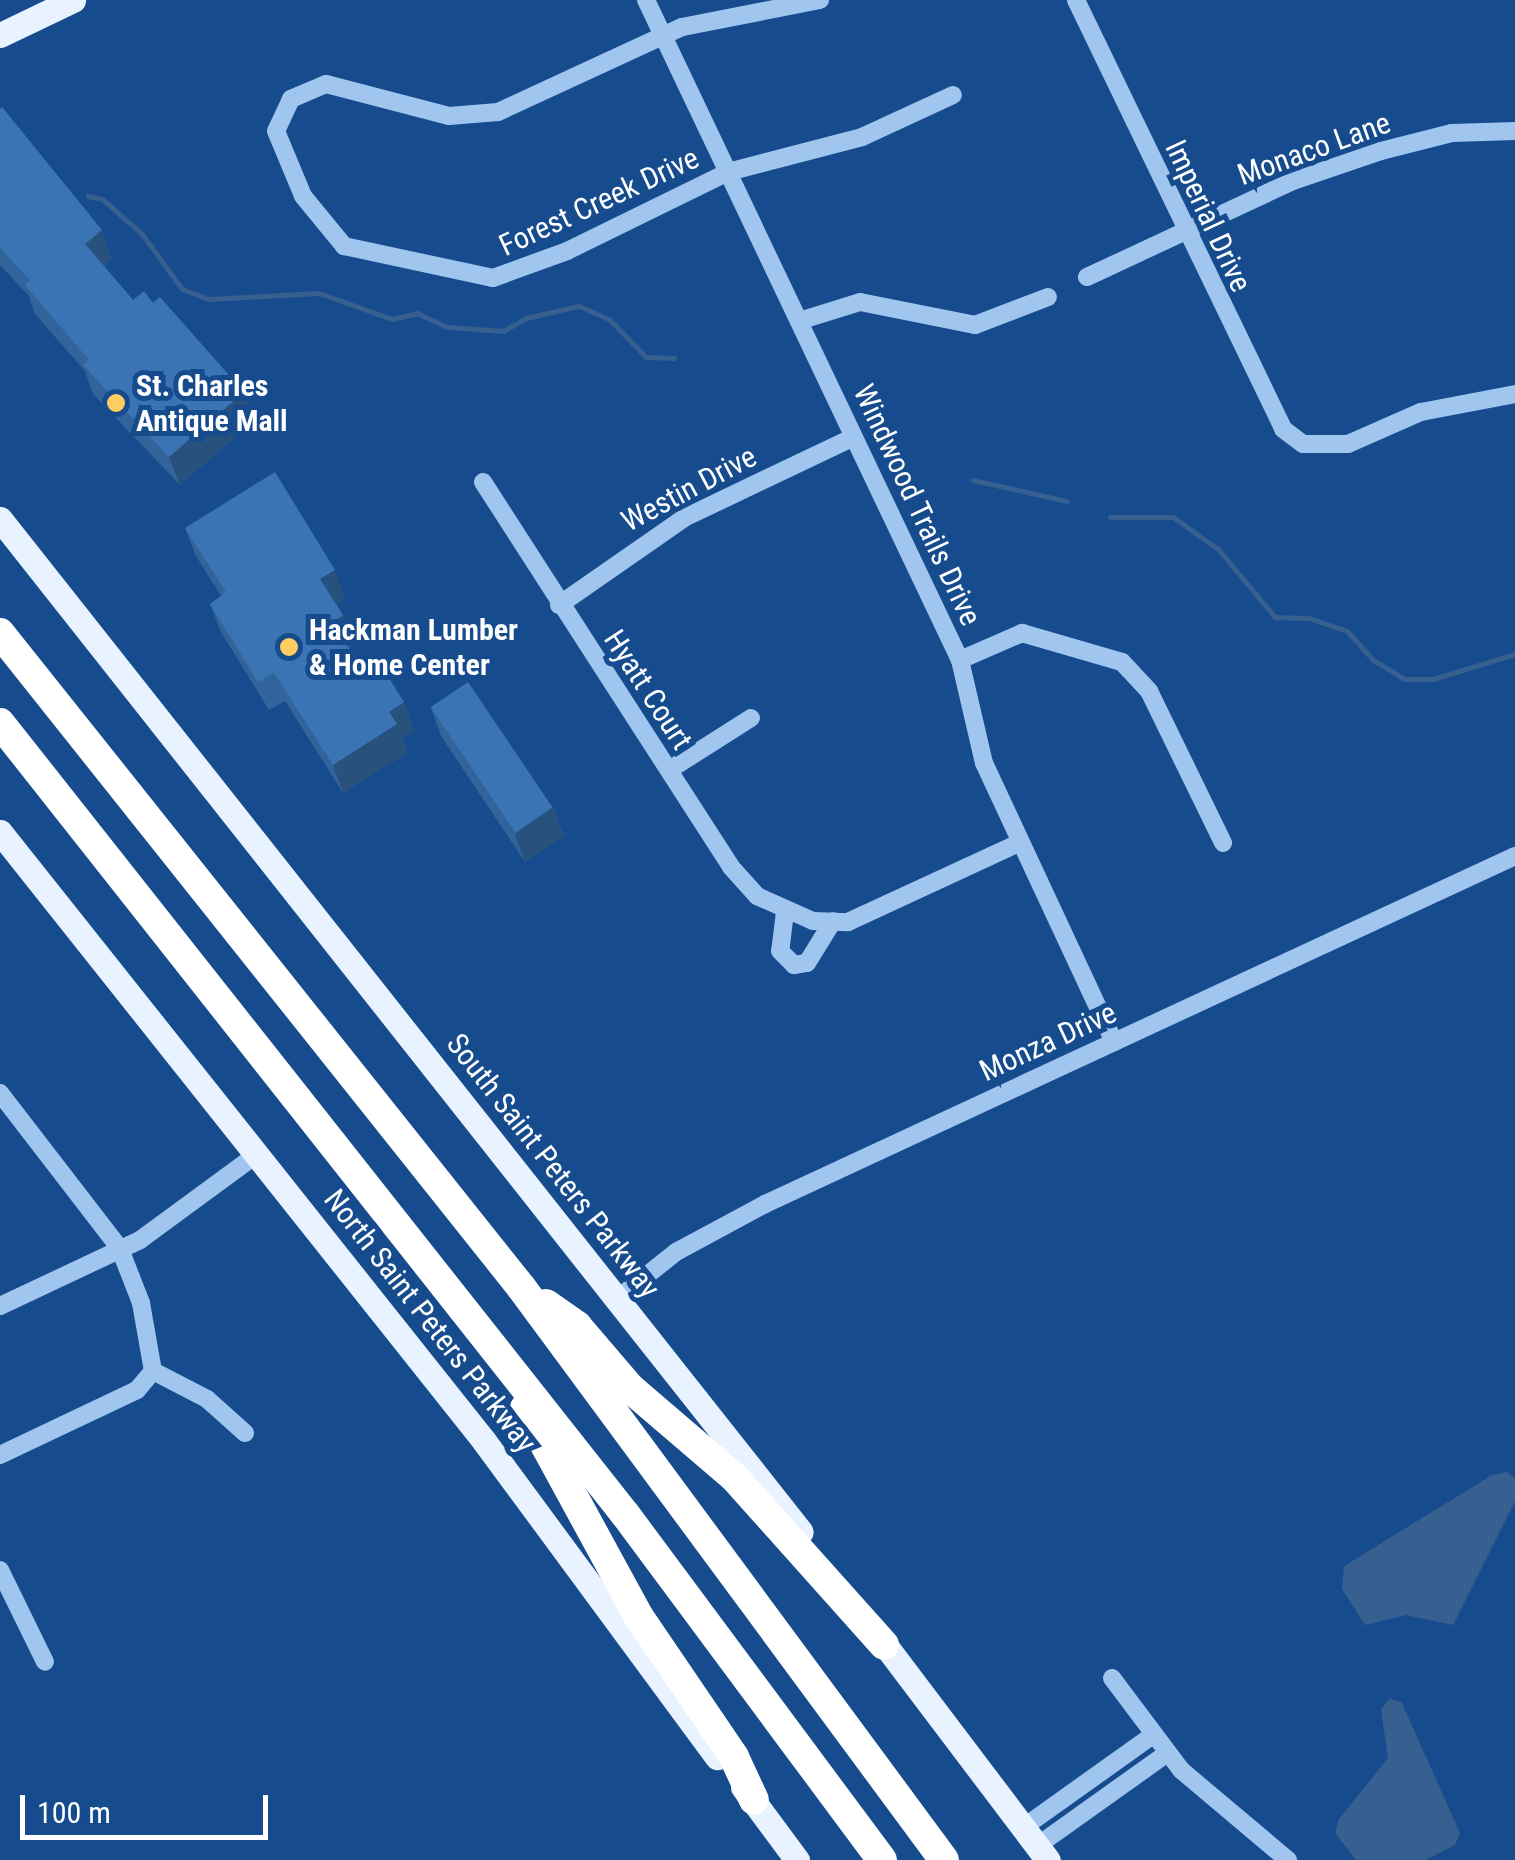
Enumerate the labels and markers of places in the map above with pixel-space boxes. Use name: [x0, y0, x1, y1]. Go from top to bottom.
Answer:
place label: St. Charles Antique Mall: [136, 368, 288, 438]
marker: St. Charles Antique Mall: [105, 392, 127, 414]
place label: Hackman Lumber & Home Center: [309, 612, 518, 682]
marker: Hackman Lumber & Home Center: [278, 636, 300, 658]

